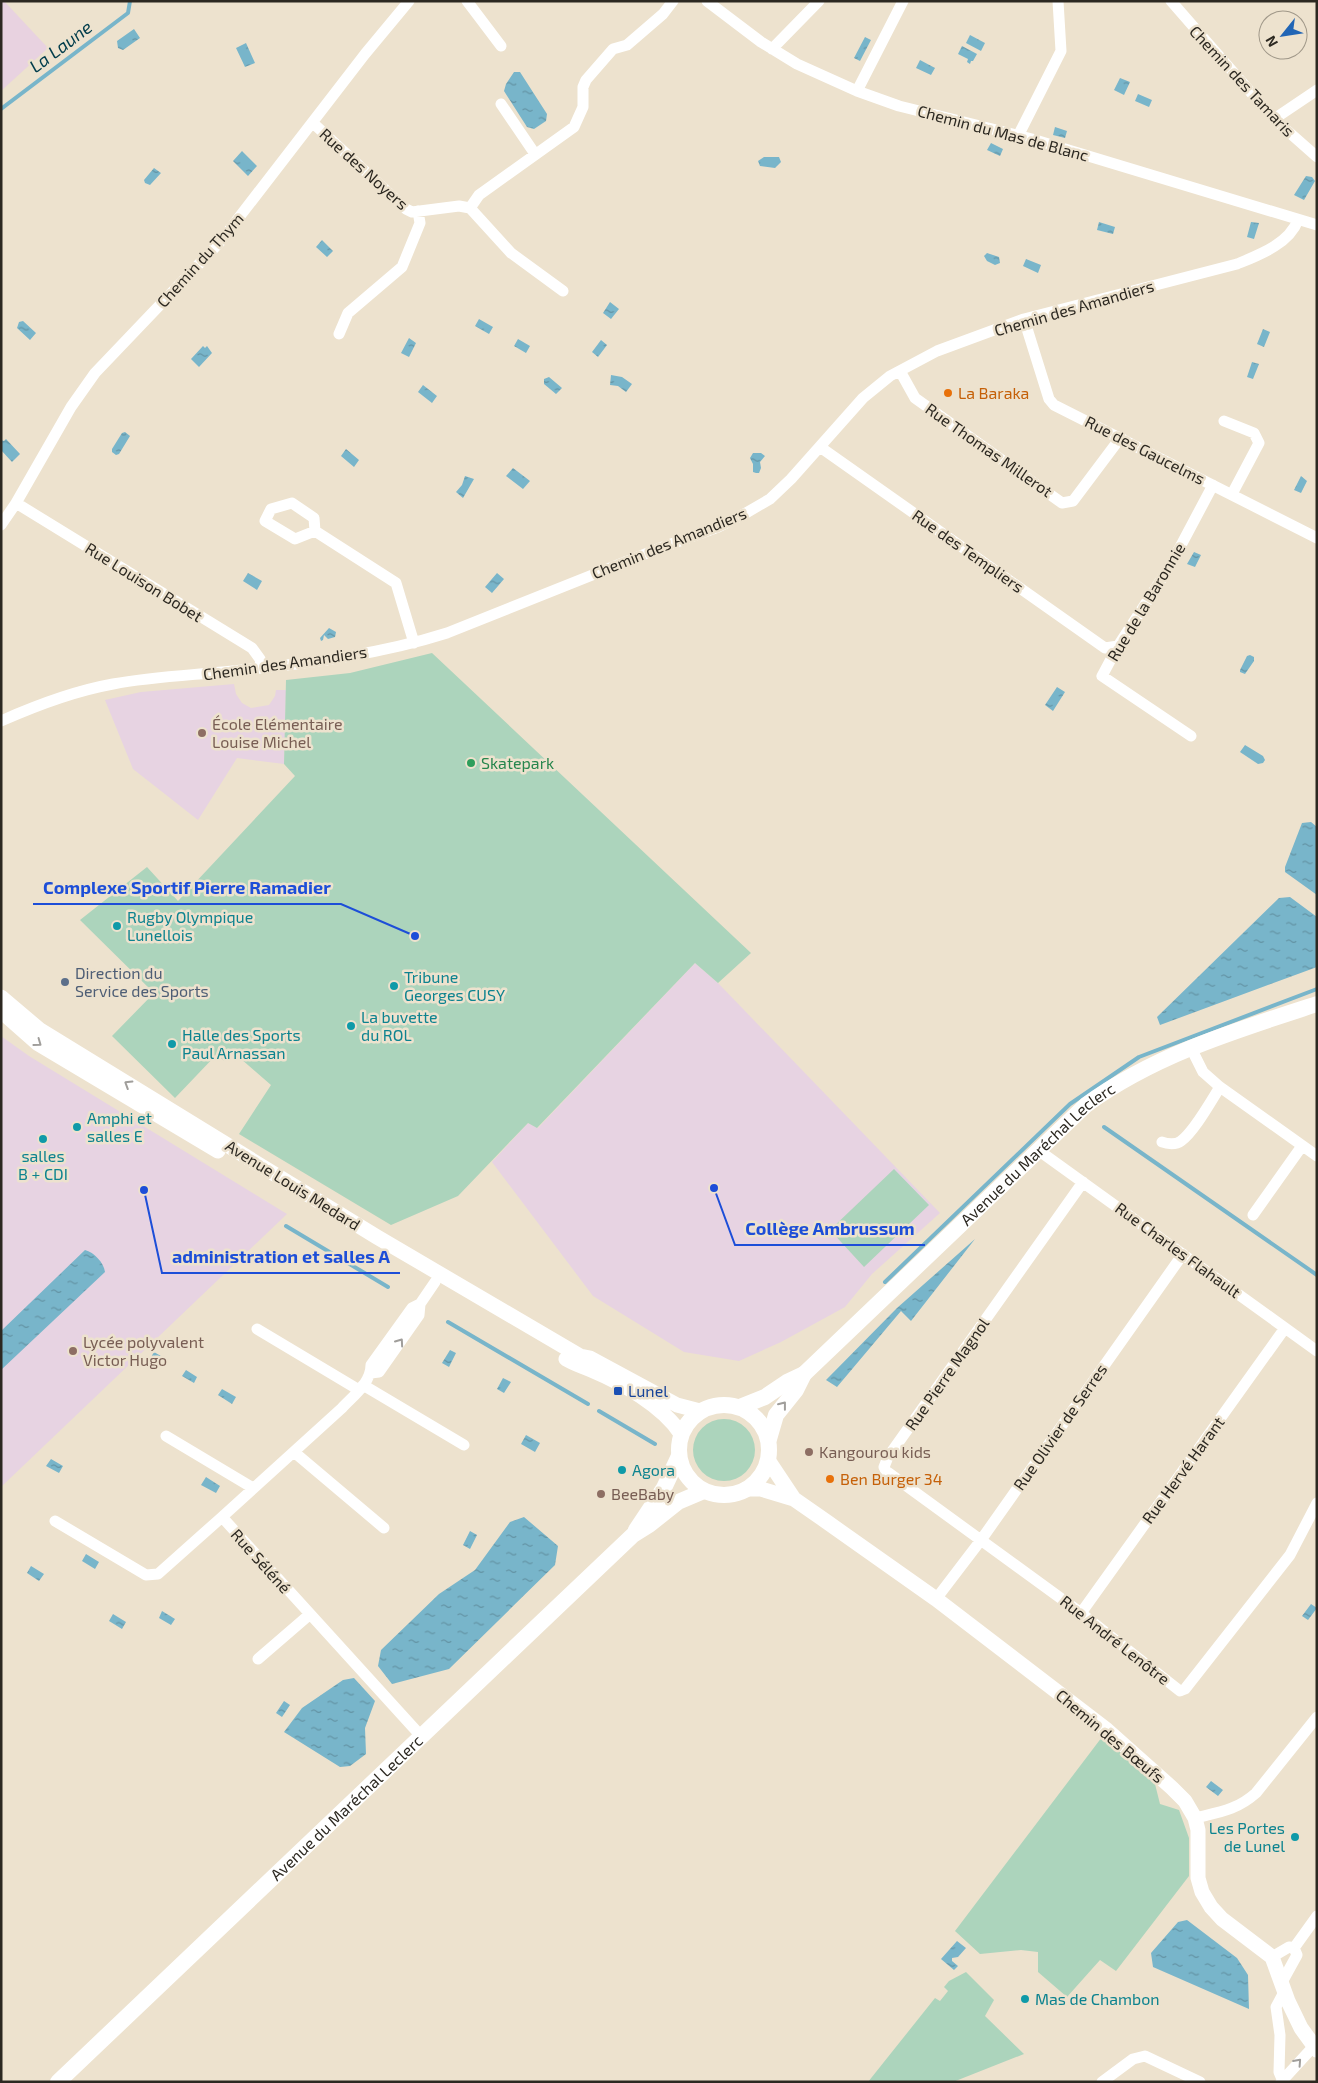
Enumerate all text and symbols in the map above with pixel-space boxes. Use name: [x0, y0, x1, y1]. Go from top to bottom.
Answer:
north arrow: [1258, 10, 1308, 60]
water label: La Laune: [25, 15, 97, 77]
street label: Chemin des Tamaris: [1186, 21, 1299, 140]
text: N: [1261, 33, 1281, 50]
street label: Chemin du Mas de Blanc: [916, 101, 1091, 165]
street label: Rue des Noyers: [316, 124, 412, 213]
street label: Chemin du Thym: [152, 209, 247, 311]
street label: Chemin des Amandiers: [992, 276, 1156, 339]
place label: La Baraka: [958, 383, 1029, 402]
marker: La Baraka: [942, 387, 954, 399]
street label: Rue Thomas Millerot: [922, 399, 1056, 501]
street label: Rue des Gaucelms: [1082, 411, 1208, 488]
street label: Chemin des Amandiers: [589, 503, 749, 582]
street label: Rue des Templiers: [909, 505, 1028, 596]
street label: Rue Louison Bobet: [82, 538, 206, 625]
street label: Rue de la Baronnie: [1103, 539, 1188, 664]
street label: Chemin des Amandiers: [202, 642, 368, 683]
place label: École Elémentaire Louise Michel: [212, 714, 343, 751]
marker: École Elémentaire Louise Michel: [196, 727, 208, 739]
place label: Skatepark: [481, 753, 554, 772]
marker: Skatepark: [465, 757, 477, 769]
callout: Complexe Sportif Pierre Ramadier: [33, 871, 341, 904]
text: Complexe Sportif Pierre Ramadier: [43, 876, 331, 898]
place label: Rugby Olympique Lunellois: [127, 907, 253, 944]
marker: Rugby Olympique Lunellois: [111, 920, 123, 932]
place label: Direction du Service des Sports: [75, 963, 209, 1000]
place label: Tribune Georges CUSY: [404, 967, 505, 1004]
marker: Direction du Service des Sports: [59, 976, 71, 988]
marker: Tribune Georges CUSY: [388, 980, 400, 992]
place label: La buvette du ROL: [361, 1007, 438, 1044]
marker: La buvette du ROL: [345, 1020, 357, 1032]
place label: Halle des Sports Paul Arnassan: [182, 1025, 301, 1062]
one-way arrow: [32, 1037, 42, 1046]
marker: Halle des Sports Paul Arnassan: [166, 1038, 178, 1050]
street label: Avenue du Maréchal Leclerc: [956, 1078, 1118, 1229]
one-way arrow: [124, 1080, 133, 1090]
place label: Amphi et salles E: [87, 1108, 152, 1145]
marker: Amphi et salles E: [71, 1121, 83, 1133]
marker: salles B + CDI: [37, 1133, 49, 1145]
street label: Avenue Louis Medard: [222, 1135, 364, 1234]
place label: salles B + CDI: [18, 1146, 68, 1183]
street label: Rue Charles Flahault: [1112, 1198, 1245, 1301]
callout: Collège Ambrussum: [735, 1212, 925, 1245]
text: Collège Ambrussum: [745, 1217, 915, 1239]
callout: administration et salles A: [162, 1240, 400, 1273]
text: administration et salles A: [172, 1245, 390, 1267]
street label: Rue Pierre Magnol: [901, 1314, 993, 1434]
place label: Lycée polyvalent Victor Hugo: [83, 1332, 204, 1369]
one-way arrow: [394, 1339, 403, 1348]
marker: Lycée polyvalent Victor Hugo: [67, 1345, 79, 1357]
street label: Rue Olivier de Serres: [1009, 1360, 1110, 1493]
place label: Lunel: [628, 1381, 668, 1400]
marker: Lunel: [612, 1385, 624, 1397]
one-way arrow: [778, 1402, 786, 1411]
street label: Rue Hervé Harant: [1137, 1413, 1228, 1527]
place label: Kangourou kids: [819, 1442, 931, 1461]
marker: Kangourou kids: [803, 1446, 815, 1458]
place label: Agora: [632, 1460, 675, 1479]
marker: Agora: [616, 1464, 628, 1476]
place label: Ben Burger 34: [840, 1469, 943, 1488]
marker: Ben Burger 34: [824, 1473, 836, 1485]
place label: BeeBaby: [611, 1484, 675, 1503]
marker: BeeBaby: [595, 1488, 607, 1500]
street label: Rue Séléné: [228, 1525, 295, 1597]
street label: Rue André Lenôtre: [1057, 1591, 1174, 1688]
street label: Chemin des Bœufs: [1052, 1685, 1168, 1786]
street label: Avenue du Maréchal Leclerc: [266, 1730, 426, 1884]
place label: Les Portes de Lunel: [1209, 1818, 1285, 1855]
marker: Les Portes de Lunel: [1289, 1831, 1301, 1843]
place label: Mas de Chambon: [1035, 1989, 1160, 2008]
marker: Mas de Chambon: [1019, 1993, 1031, 2005]
one-way arrow: [1292, 2059, 1301, 2068]

